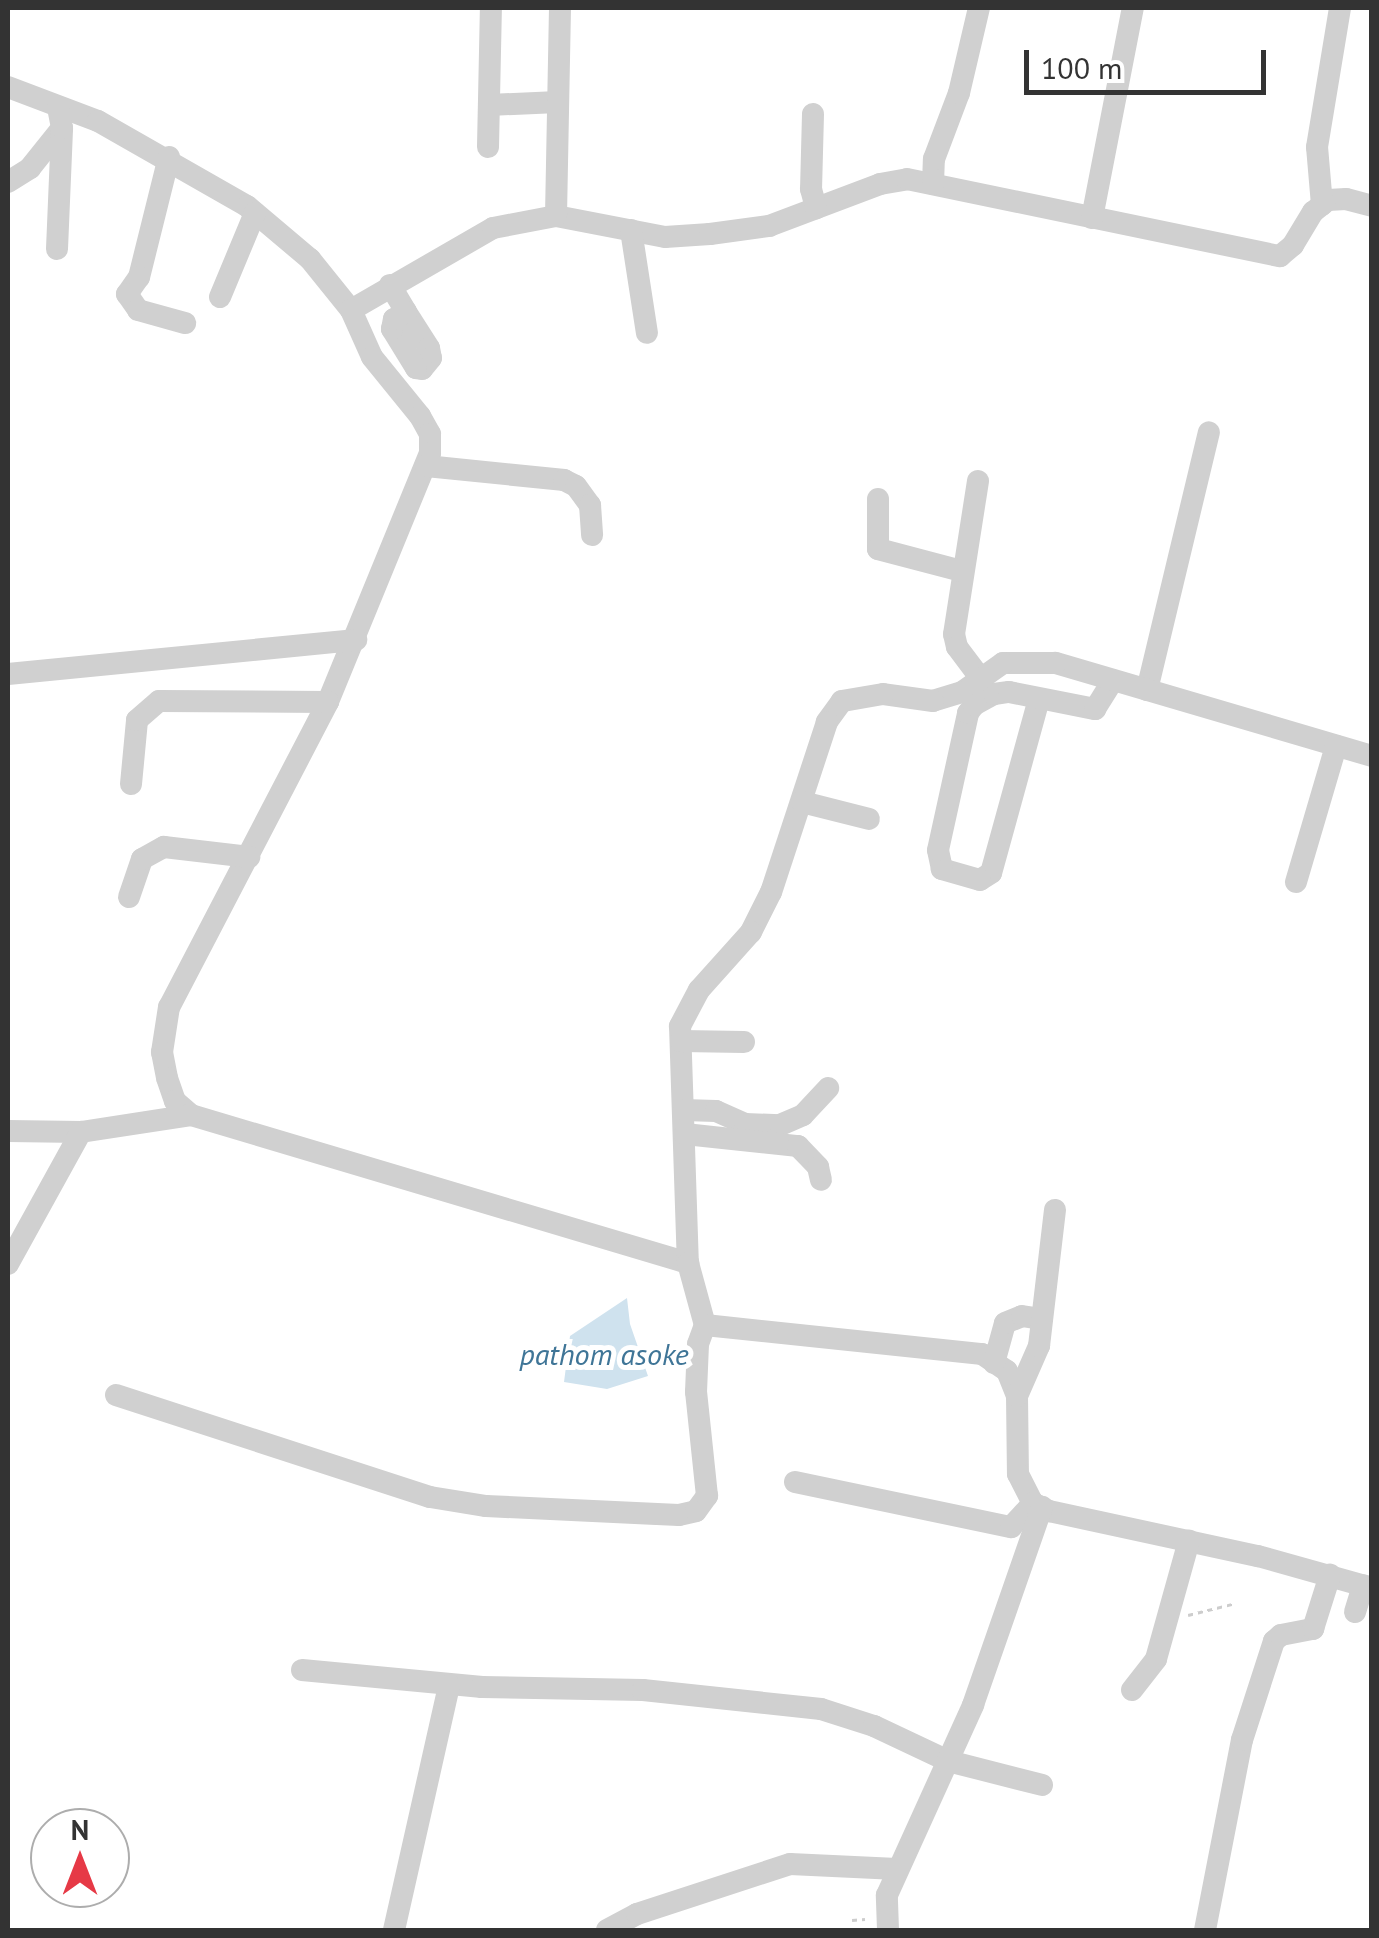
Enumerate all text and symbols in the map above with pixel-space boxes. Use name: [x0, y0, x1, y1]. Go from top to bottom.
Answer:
scale bar: [1029, 30, 1272, 92]
text: 100 m: [1041, 48, 1122, 87]
water label: pathom asoke: [519, 1336, 689, 1372]
north arrow: [30, 1808, 130, 1908]
text: N: [71, 1811, 89, 1848]

